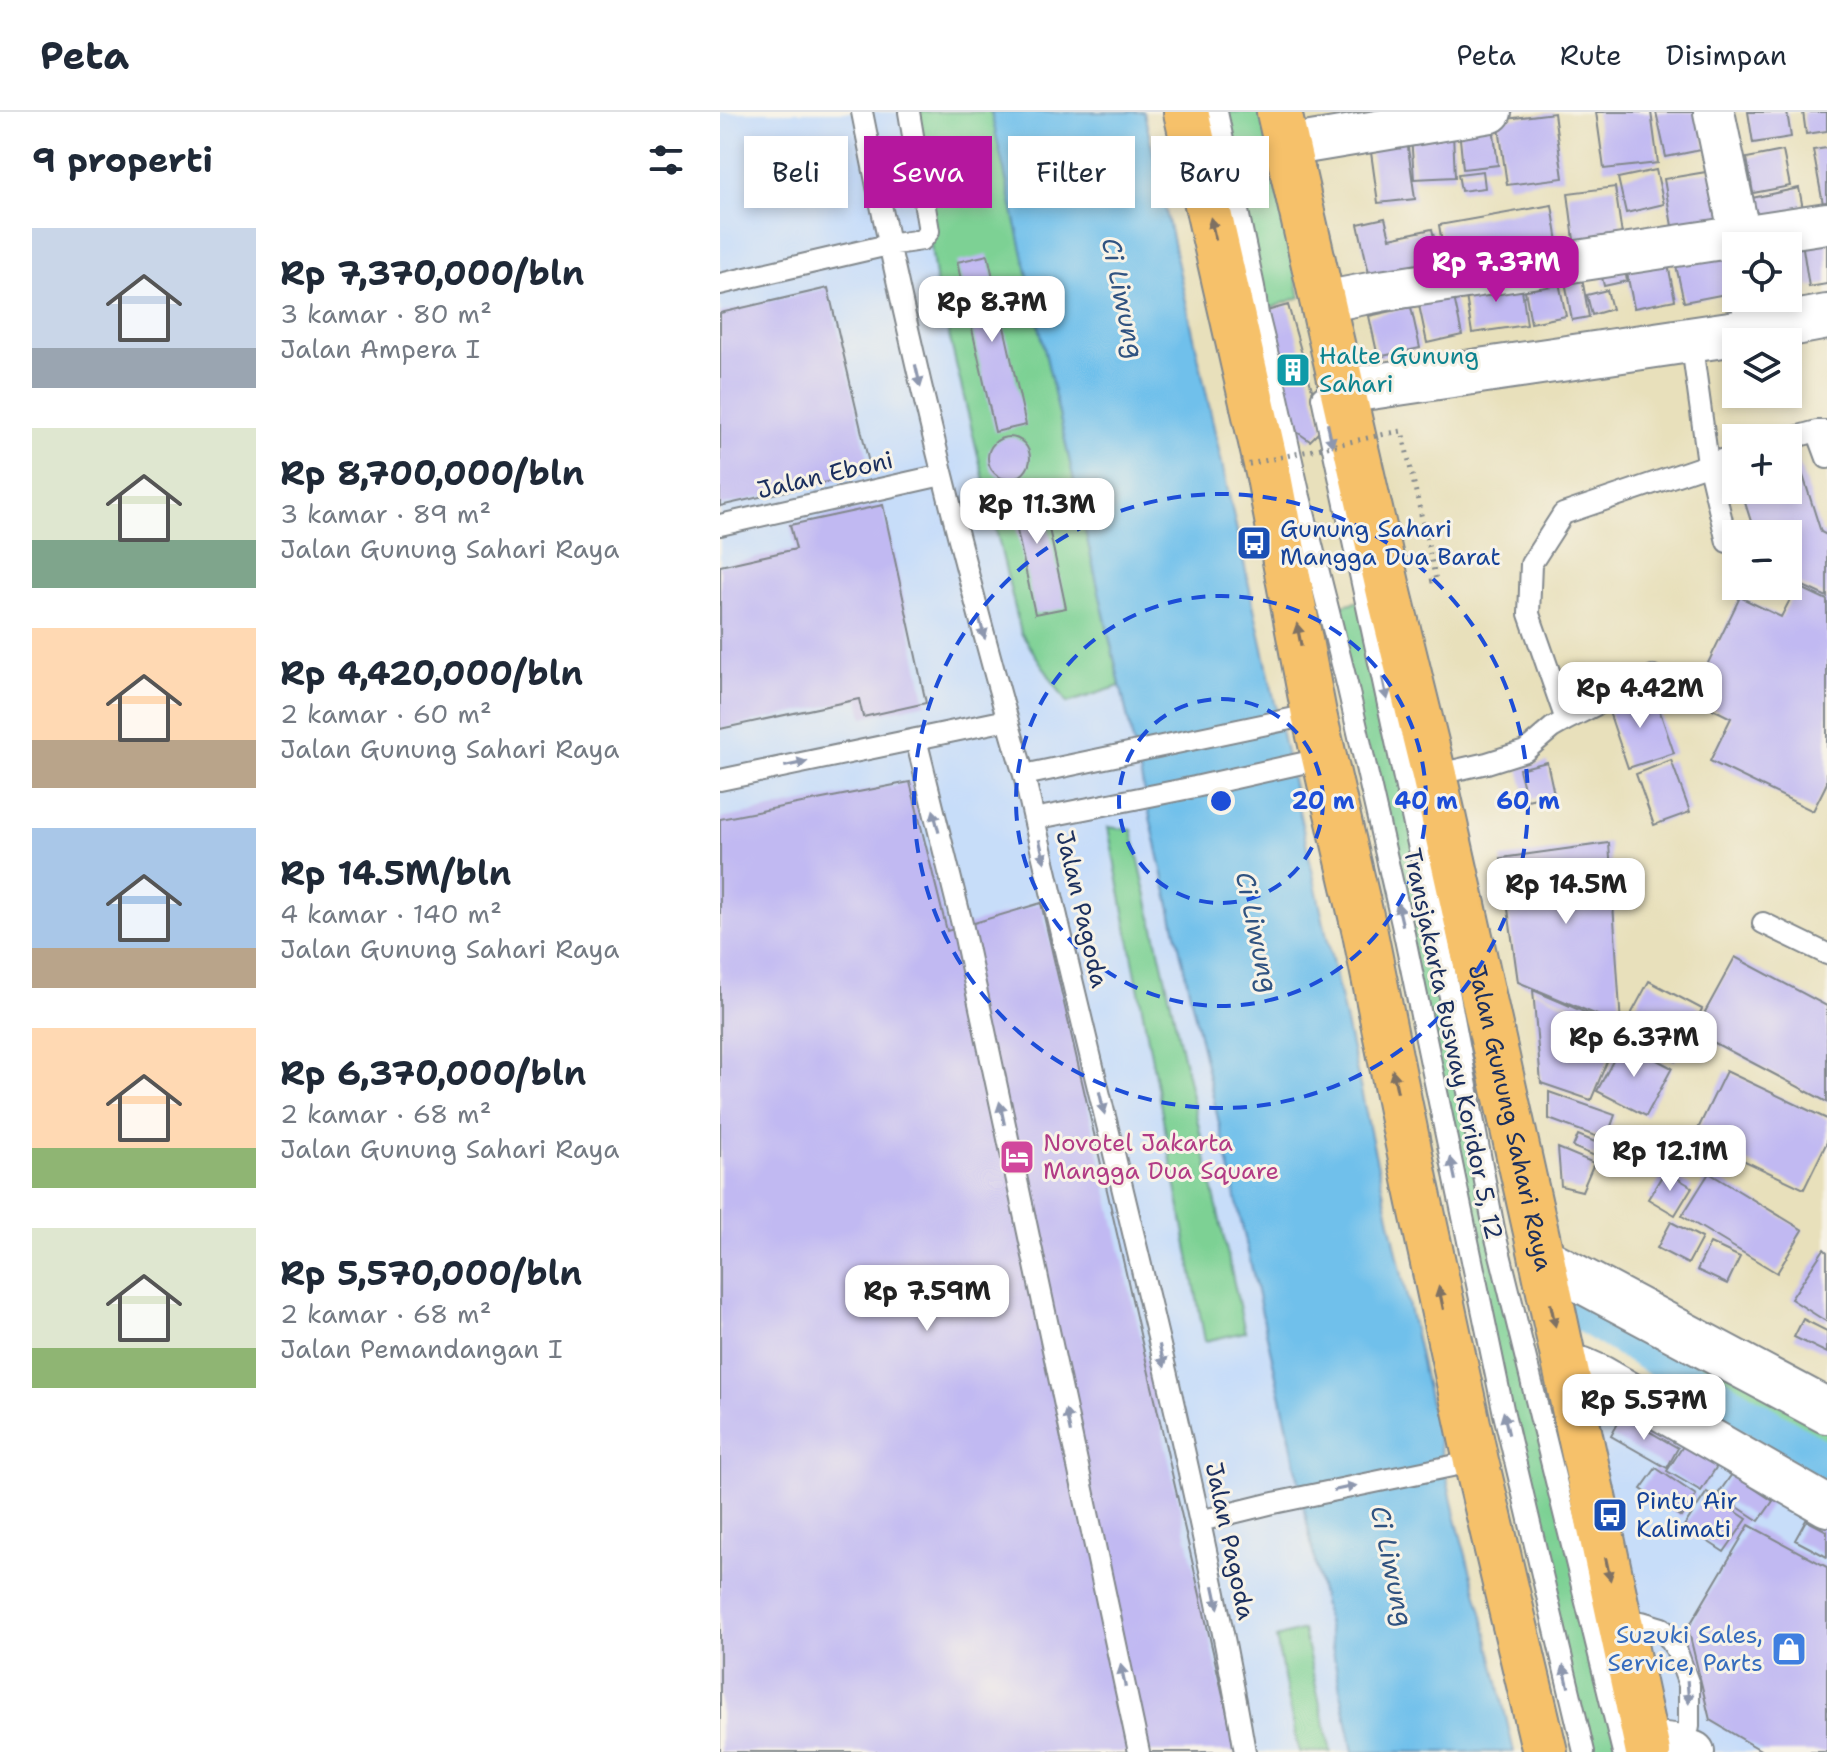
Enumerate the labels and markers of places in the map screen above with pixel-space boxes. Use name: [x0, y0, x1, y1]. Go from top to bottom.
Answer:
pin: Rp 7.37M: [1413, 236, 1579, 304]
pin: Rp 8.7M: [918, 276, 1066, 344]
place label: Halte Gunung Sahari: [1319, 340, 1479, 400]
building icon: Halte Gunung Sahari: [1274, 351, 1312, 389]
pin: Rp 11.3M: [954, 478, 1120, 546]
place label: Gunung Sahari Mangga Dua Barat: [1280, 513, 1501, 573]
bus stop icon: Gunung Sahari Mangga Dua Barat: [1235, 524, 1273, 562]
pin: Rp 4.42M: [1557, 662, 1723, 730]
centre of rings: [1207, 787, 1235, 815]
pin: Rp 14.5M: [1483, 858, 1649, 926]
pin: Rp 6.37M: [1551, 1011, 1717, 1079]
pin: Rp 12.1M: [1587, 1125, 1753, 1193]
place label: Novotel Jakarta Mangga Dua Square: [1043, 1127, 1279, 1187]
hotel icon: Novotel Jakarta Mangga Dua Square: [998, 1138, 1036, 1176]
pin: Rp 7.59M: [844, 1265, 1010, 1333]
pin: Rp 5.57M: [1561, 1374, 1727, 1442]
place label: Pintu Air Kalimati: [1636, 1485, 1738, 1545]
bus stop icon: Pintu Air Kalimati: [1591, 1496, 1629, 1534]
place label: Suzuki Sales, Service, Parts: [1608, 1619, 1763, 1679]
shop icon: Suzuki Sales, Service, Parts: [1770, 1630, 1808, 1668]

